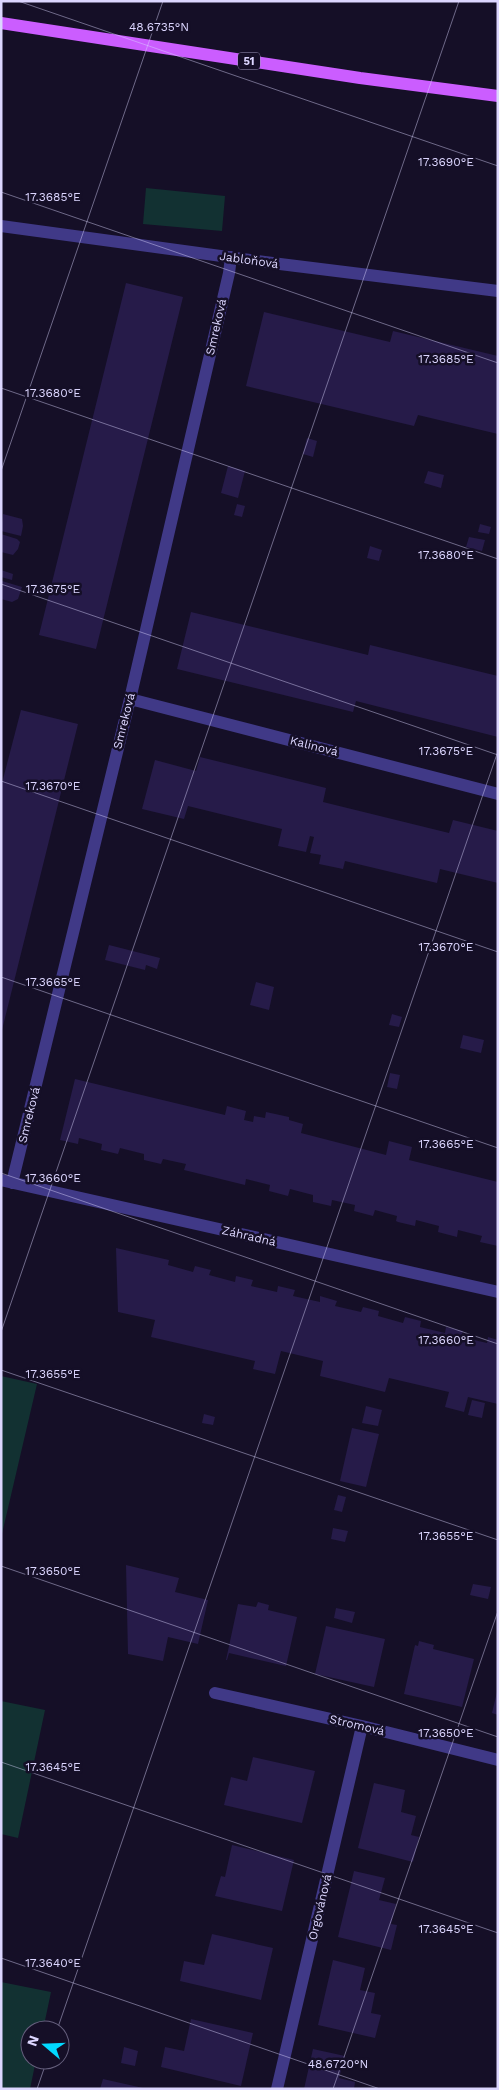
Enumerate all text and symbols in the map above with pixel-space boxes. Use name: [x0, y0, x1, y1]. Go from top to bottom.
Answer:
text: 48.6735°N: [129, 20, 189, 34]
road number: 51: [238, 52, 260, 70]
text: 17.3690°E: [418, 155, 474, 169]
text: 17.3685°E: [25, 190, 81, 204]
street label: Jabloňová: [219, 249, 280, 271]
street label: Smreková: [203, 297, 229, 357]
text: 17.3685°E: [418, 352, 474, 366]
text: 17.3680°E: [25, 386, 81, 400]
text: 17.3680°E: [418, 548, 474, 562]
text: 17.3675°E: [26, 582, 81, 596]
street label: Smreková: [110, 691, 138, 751]
street label: Kalinová: [289, 733, 340, 759]
text: 17.3675°E: [419, 744, 474, 758]
text: 17.3670°E: [26, 779, 81, 793]
text: 17.3670°E: [419, 940, 474, 954]
text: 17.3665°E: [25, 975, 81, 989]
street label: Smreková: [15, 1085, 43, 1145]
text: 17.3665°E: [418, 1137, 474, 1151]
text: 17.3660°E: [25, 1171, 81, 1185]
street label: Záhradná: [221, 1223, 278, 1249]
text: 17.3660°E: [418, 1333, 474, 1347]
text: 17.3655°E: [26, 1367, 81, 1381]
text: 17.3655°E: [419, 1529, 474, 1543]
text: 17.3650°E: [25, 1564, 81, 1578]
street label: Stromová: [328, 1712, 386, 1738]
text: 17.3650°E: [418, 1726, 474, 1740]
text: 17.3645°E: [25, 1760, 81, 1774]
street label: Orgovánová: [306, 1872, 334, 1941]
text: 17.3645°E: [418, 1922, 474, 1936]
text: 17.3640°E: [25, 1956, 81, 1970]
north arrow: [20, 2020, 70, 2070]
text: N: [23, 2033, 42, 2048]
text: 48.6720°N: [308, 2057, 368, 2071]

